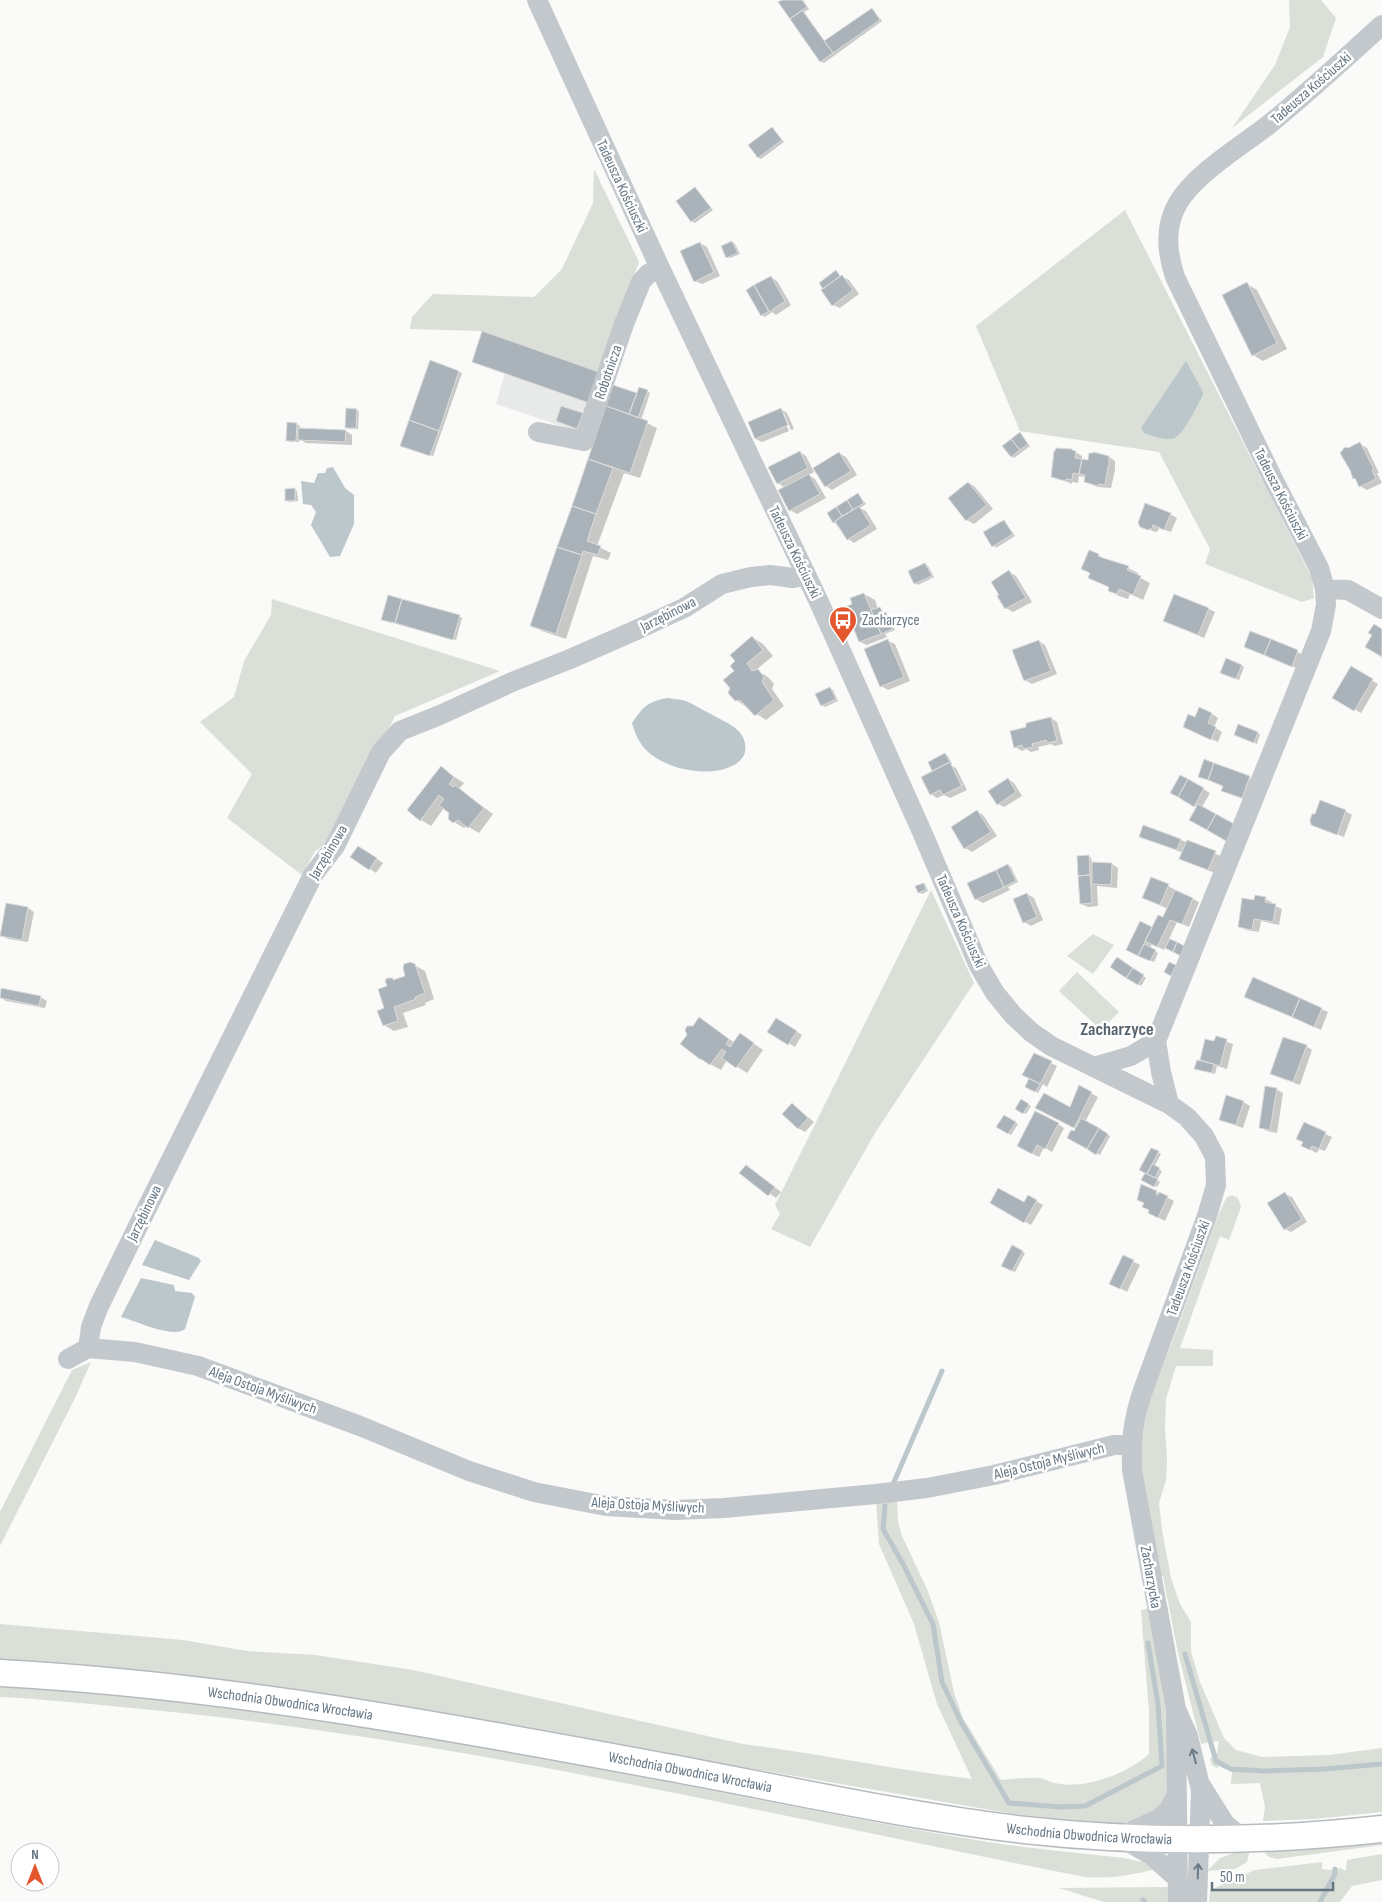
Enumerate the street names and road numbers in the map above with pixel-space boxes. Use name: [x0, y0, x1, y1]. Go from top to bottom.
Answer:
street label: Tadeusza Kościuszki: [1267, 48, 1356, 129]
street label: Tadeusza Kościuszki: [592, 137, 651, 236]
street label: Robotnicza: [590, 342, 627, 402]
street label: Tadeusza Kościuszki: [1249, 445, 1312, 543]
street label: Tadeusza Kościuszki: [764, 503, 825, 602]
street label: Jarzębinowa: [636, 592, 699, 637]
street label: Jarzębinowa: [304, 821, 352, 884]
street label: Tadeusza Kościuszki: [931, 871, 990, 971]
street label: Jarzębinowa: [122, 1182, 166, 1245]
street label: Tadeusza Kościuszki: [1162, 1218, 1215, 1319]
street label: Aleja Ostoja Myśliwych: [206, 1362, 319, 1419]
street label: Aleja Ostoja Myśliwych: [991, 1439, 1106, 1485]
street label: Aleja Ostoja Myśliwych: [590, 1493, 705, 1518]
street label: Zacharzycka: [1136, 1544, 1165, 1610]
street label: Wschodnia Obwodnica Wrocławia: [207, 1683, 374, 1725]
street label: Wschodnia Obwodnica Wrocławia: [607, 1748, 774, 1797]
street label: Wschodnia Obwodnica Wrocławia: [1005, 1819, 1173, 1849]

